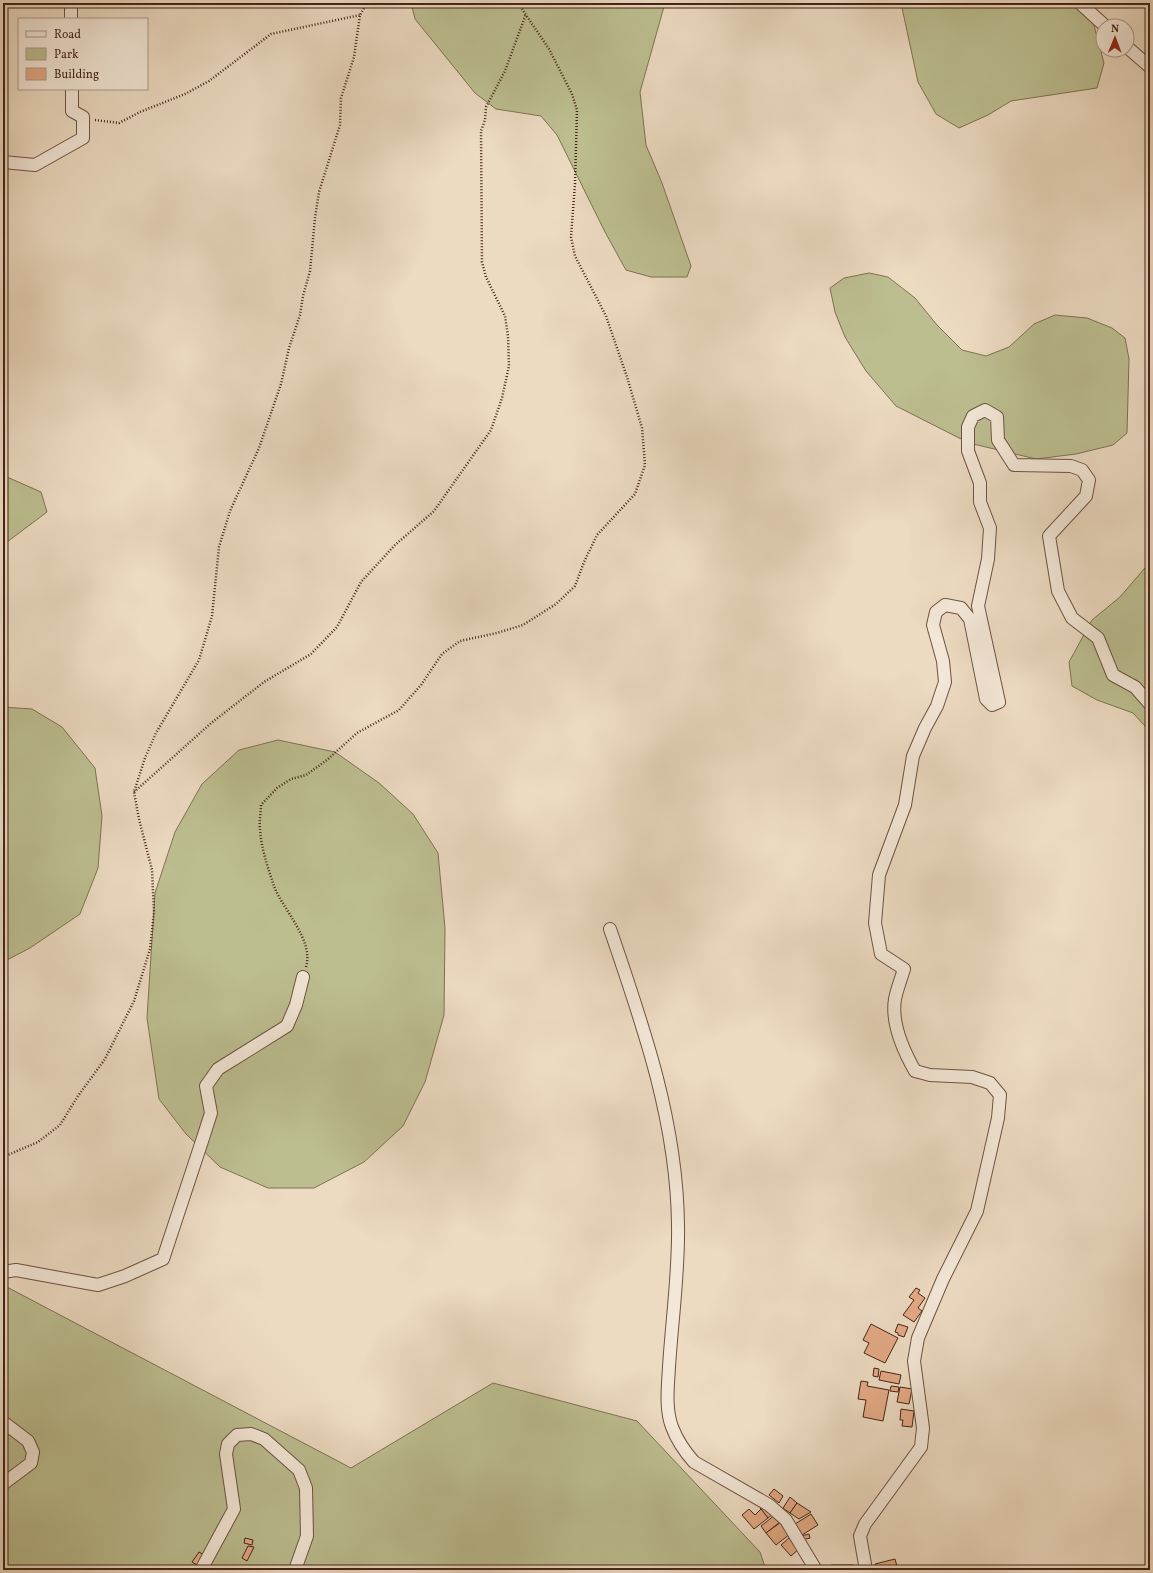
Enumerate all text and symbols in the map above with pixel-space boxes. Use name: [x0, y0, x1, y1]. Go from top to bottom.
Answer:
legend: [18, 18, 148, 90]
north arrow: [1095, 18, 1135, 58]
text: N: [1111, 22, 1119, 37]
text: Road: [54, 27, 81, 43]
text: Park: [54, 47, 79, 63]
text: Building: [54, 67, 99, 83]

